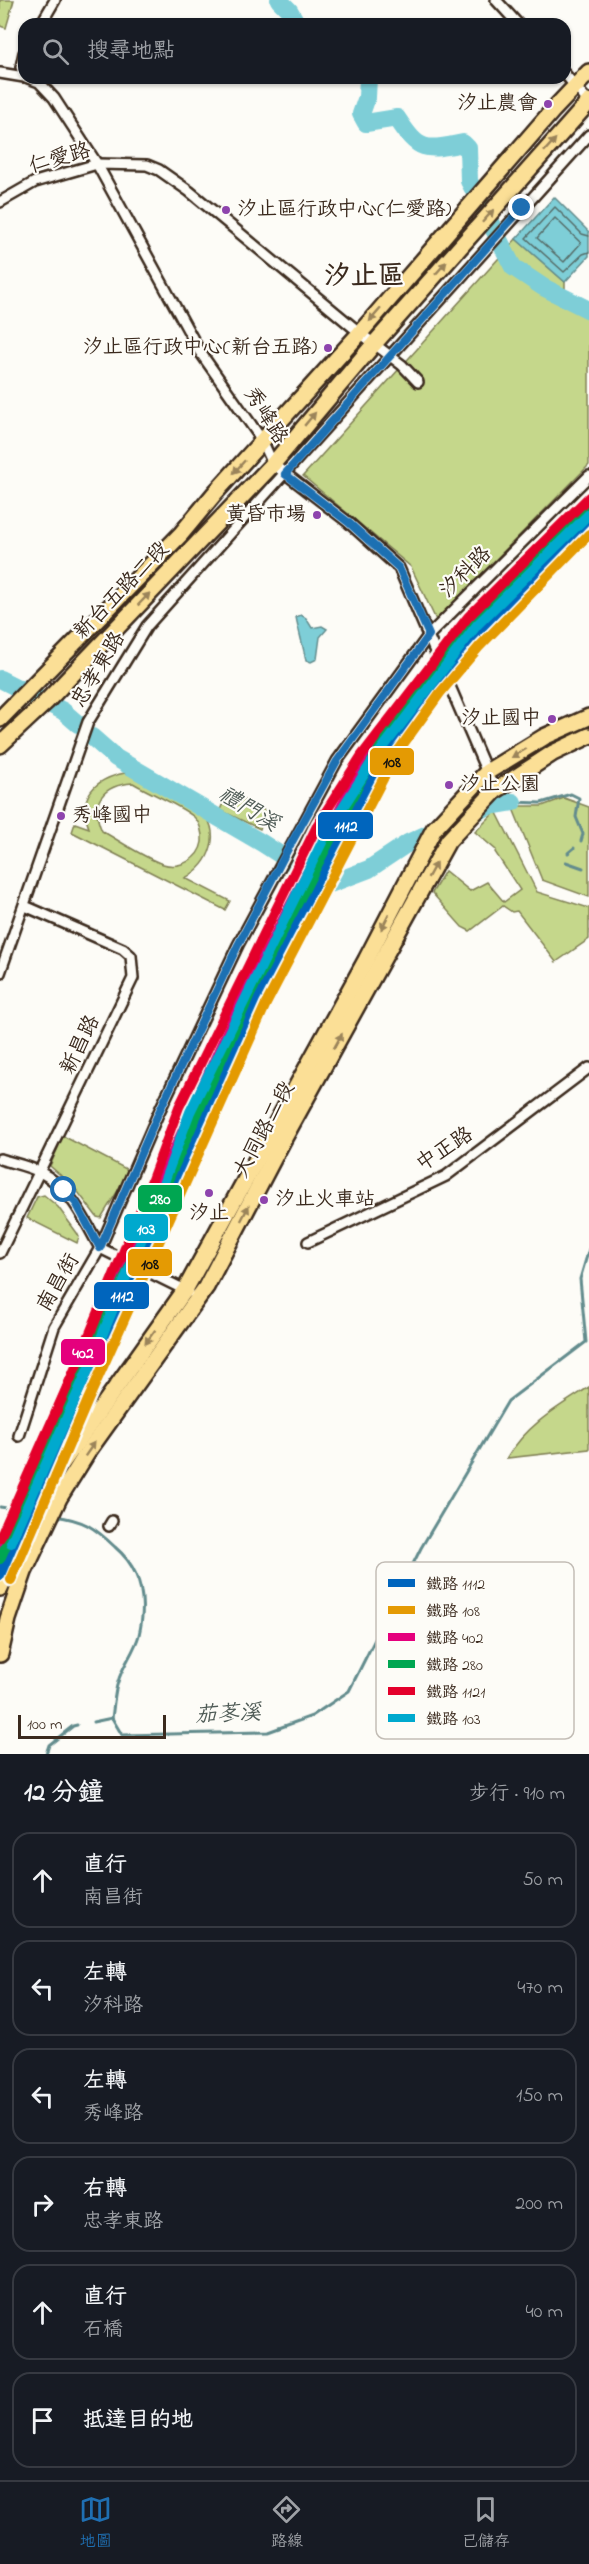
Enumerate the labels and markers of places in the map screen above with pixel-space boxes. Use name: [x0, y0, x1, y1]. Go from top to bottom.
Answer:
place label: 汐止農會: [457, 90, 538, 119]
marker: 汐止農會: [542, 98, 554, 110]
place label: 汐止區行政中心(仁愛路): [237, 196, 451, 225]
marker: 汐止區行政中心(仁愛路): [220, 204, 232, 216]
place label: 汐止區行政中心(新台五路): [83, 334, 317, 363]
marker: 汐止區行政中心(新台五路): [322, 342, 334, 354]
place label: 黃昏市場: [226, 501, 306, 530]
marker: 黃昏市場: [311, 509, 323, 521]
place label: 汐止國中: [461, 705, 541, 734]
marker: 汐止國中: [546, 713, 558, 725]
place label: 汐止公園: [460, 771, 540, 800]
marker: 汐止公園: [443, 779, 455, 791]
place label: 秀峰國中: [72, 802, 152, 831]
marker: 秀峰國中: [55, 810, 67, 822]
place label: 汐止火車站: [275, 1186, 375, 1215]
marker: 汐止: [203, 1187, 215, 1199]
marker: 汐止火車站: [258, 1194, 270, 1206]
place label: 汐止: [189, 1200, 229, 1229]

